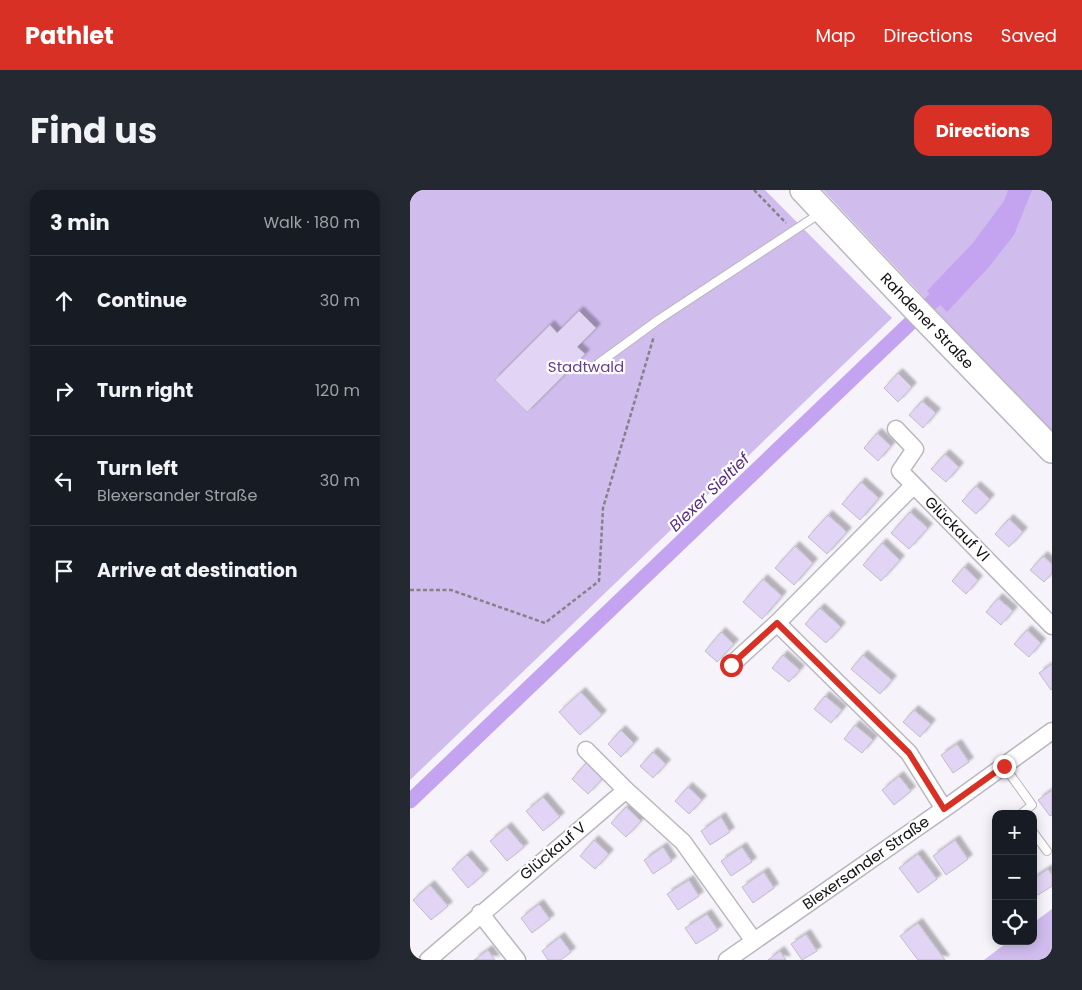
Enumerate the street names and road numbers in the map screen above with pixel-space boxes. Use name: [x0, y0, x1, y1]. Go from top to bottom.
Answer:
street label: Rahdener Straße: [876, 268, 979, 373]
street label: Glückauf VI: [920, 491, 995, 566]
street label: Blexersander Straße: [798, 811, 933, 914]
street label: Glückauf V: [515, 817, 590, 885]

